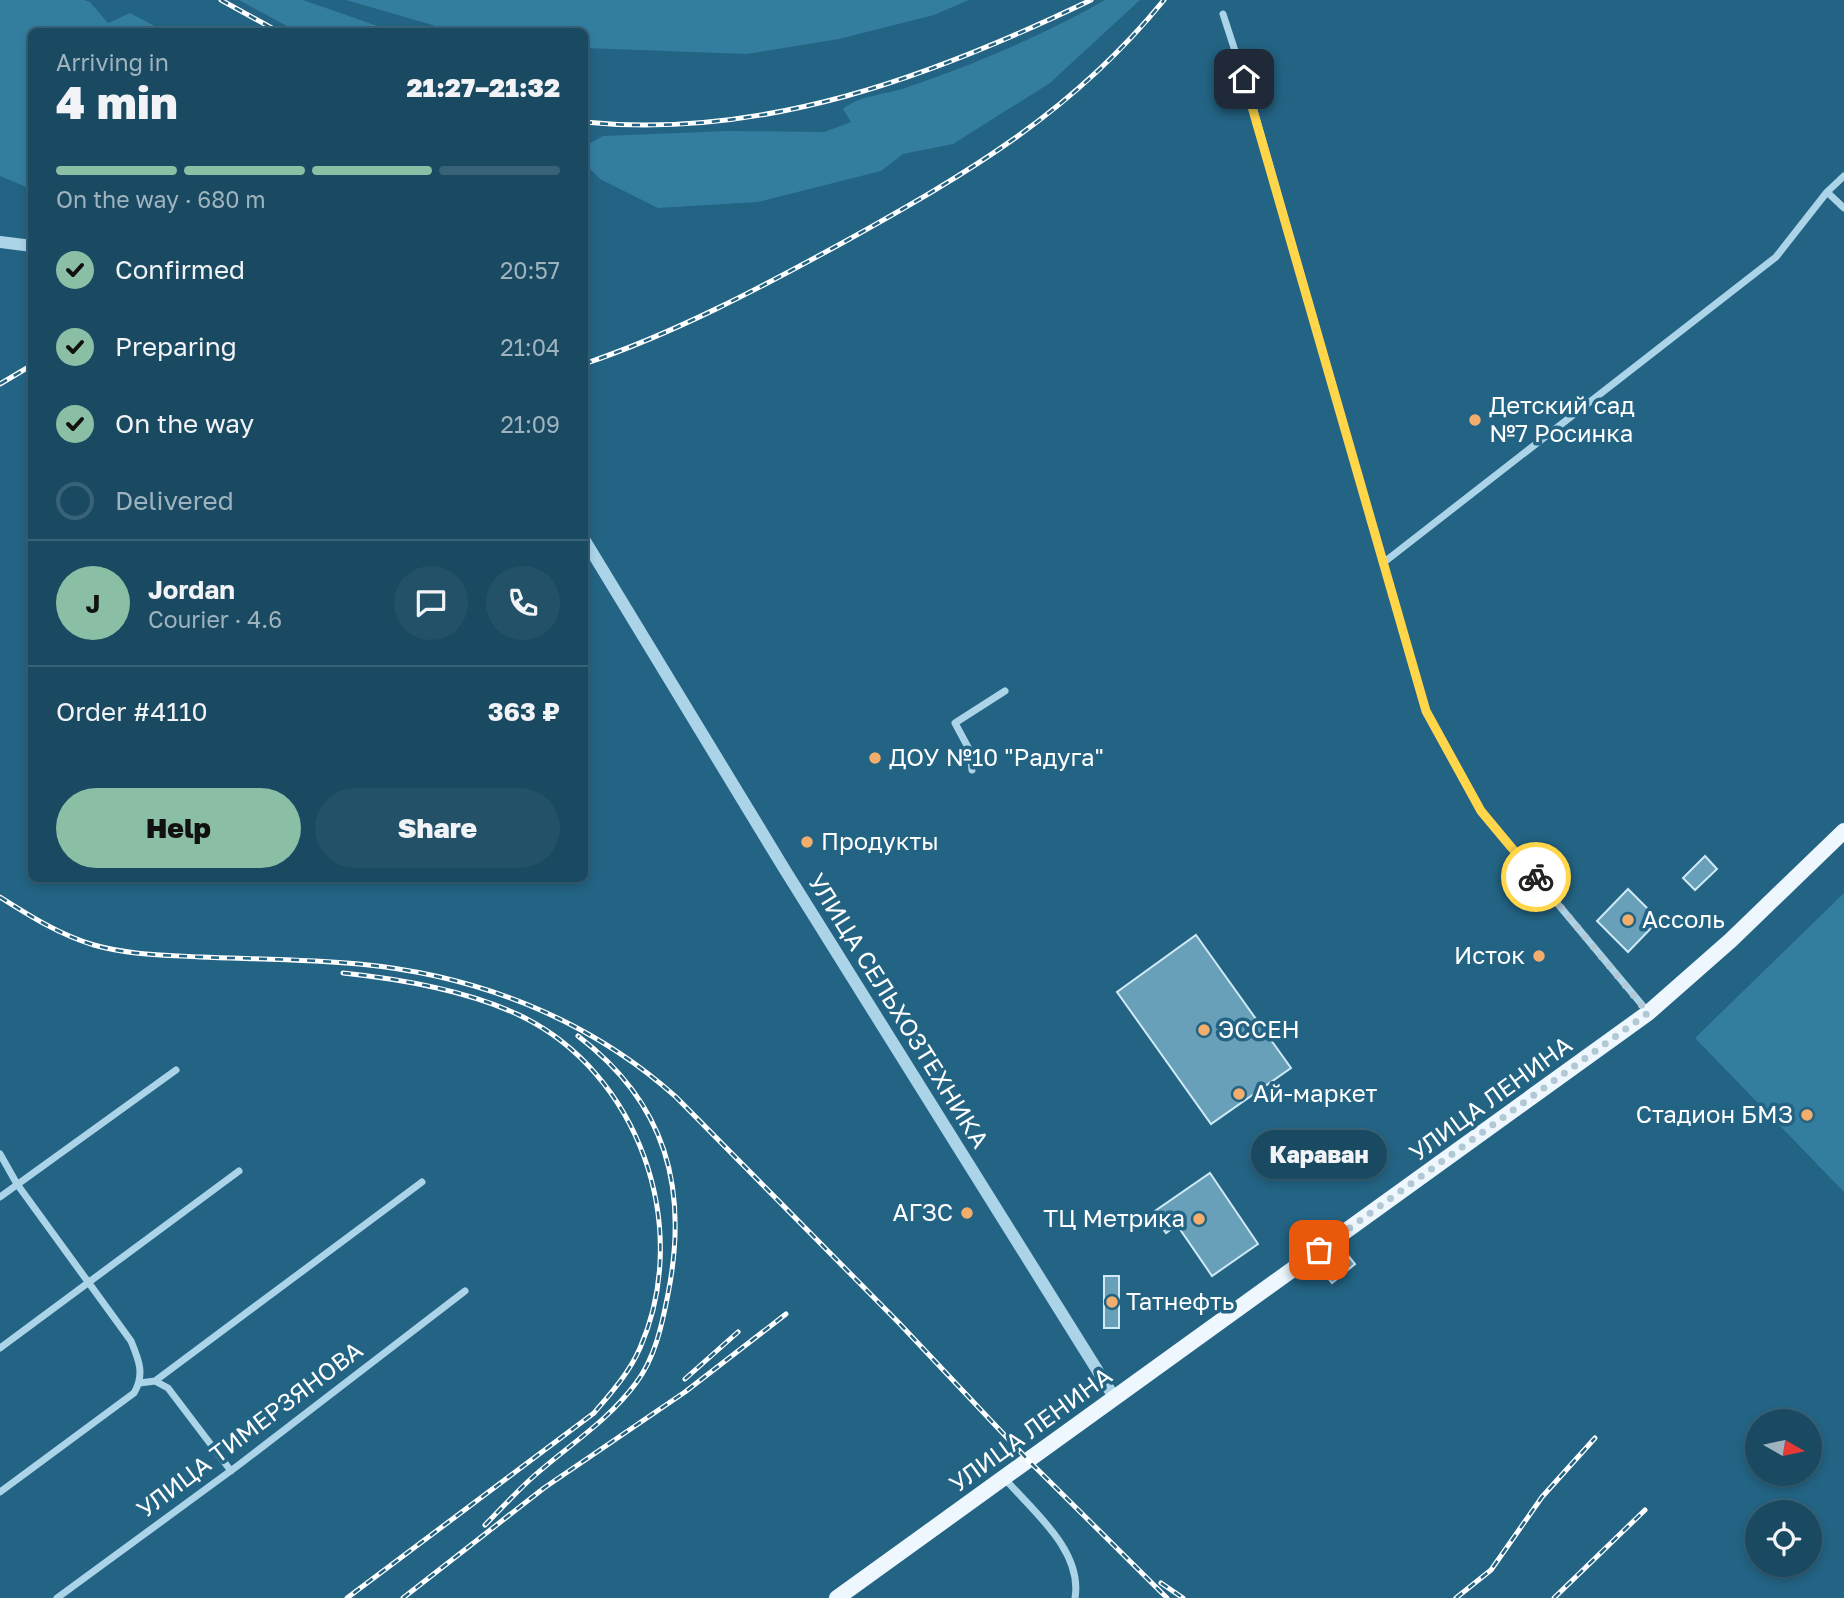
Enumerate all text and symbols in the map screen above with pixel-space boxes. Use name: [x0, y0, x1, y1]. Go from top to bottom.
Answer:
text: Arriving in: [56, 48, 169, 76]
pin: [1214, 49, 1274, 109]
icon: home: [1225, 60, 1263, 98]
text: 21:27–21:32: [406, 72, 560, 103]
text: 4 min: [56, 74, 178, 129]
text: On the way · 680 m: [56, 185, 266, 213]
icon: check: [56, 251, 94, 289]
text: Confirmed: [115, 254, 245, 285]
text: 20:57: [500, 256, 560, 284]
icon: check: [56, 328, 94, 366]
text: Preparing: [115, 331, 237, 362]
text: 21:04: [500, 333, 560, 361]
place label: Детский сад №7 Росинка: [1489, 390, 1635, 447]
icon: check: [56, 405, 94, 443]
text: On the way: [115, 408, 254, 439]
text: 21:09: [500, 410, 560, 438]
marker: Детский сад №7 Росинка: [1467, 412, 1483, 428]
text: Delivered: [115, 485, 234, 516]
button: chat: [394, 566, 468, 640]
button: phone: [486, 566, 560, 640]
text: Jordan: [148, 574, 235, 605]
text: J: [86, 588, 100, 619]
text: Courier · 4.6: [148, 605, 282, 633]
text: Order #4110: [56, 696, 208, 727]
text: 363 ₽: [488, 696, 560, 727]
place label: ДОУ №10 "Радуга": [889, 742, 1104, 771]
marker: ДОУ №10 "Радуга": [867, 750, 883, 766]
button: Help: [56, 788, 301, 868]
button: Share: [315, 788, 560, 868]
place label: Продукты: [821, 826, 939, 855]
marker: Продукты: [799, 834, 815, 850]
courier: [1501, 842, 1571, 912]
icon: bike: [1517, 858, 1555, 896]
street label: УЛИЦА СЕЛЬХОЗТЕХНИКА: [803, 868, 996, 1153]
place label: Ассоль: [1642, 904, 1725, 933]
marker: Ассоль: [1620, 912, 1636, 928]
place label: Исток: [1454, 940, 1525, 969]
marker: Исток: [1531, 948, 1547, 964]
place label: ЭССЕН: [1218, 1014, 1300, 1043]
marker: ЭССЕН: [1196, 1022, 1212, 1038]
street label: УЛИЦА ЛЕНИНА: [1403, 1029, 1577, 1166]
place label: Ай-маркет: [1253, 1078, 1377, 1107]
marker: Ай-маркет: [1231, 1086, 1247, 1102]
place label: Стадион БМЗ: [1636, 1099, 1793, 1128]
marker: Стадион БМЗ: [1799, 1107, 1815, 1123]
callout: Караван: [1251, 1131, 1387, 1180]
text: Караван: [1269, 1140, 1369, 1168]
place label: АГЗС: [893, 1197, 953, 1226]
place label: ТЦ Метрика: [1043, 1203, 1185, 1232]
marker: АГЗС: [959, 1205, 975, 1221]
marker: ТЦ Метрика: [1191, 1211, 1207, 1227]
pin: [1289, 1220, 1349, 1280]
icon: bag: [1300, 1231, 1338, 1269]
place label: Татнефть: [1126, 1286, 1234, 1315]
marker: Татнефть: [1104, 1294, 1120, 1310]
street label: УЛИЦА ТИМЕРЗЯНОВА: [131, 1335, 368, 1523]
street label: УЛИЦА ЛЕНИНА: [943, 1360, 1117, 1497]
north arrow: [1745, 1409, 1822, 1486]
map controls: [1745, 1409, 1822, 1577]
button: locate: [1745, 1500, 1822, 1577]

